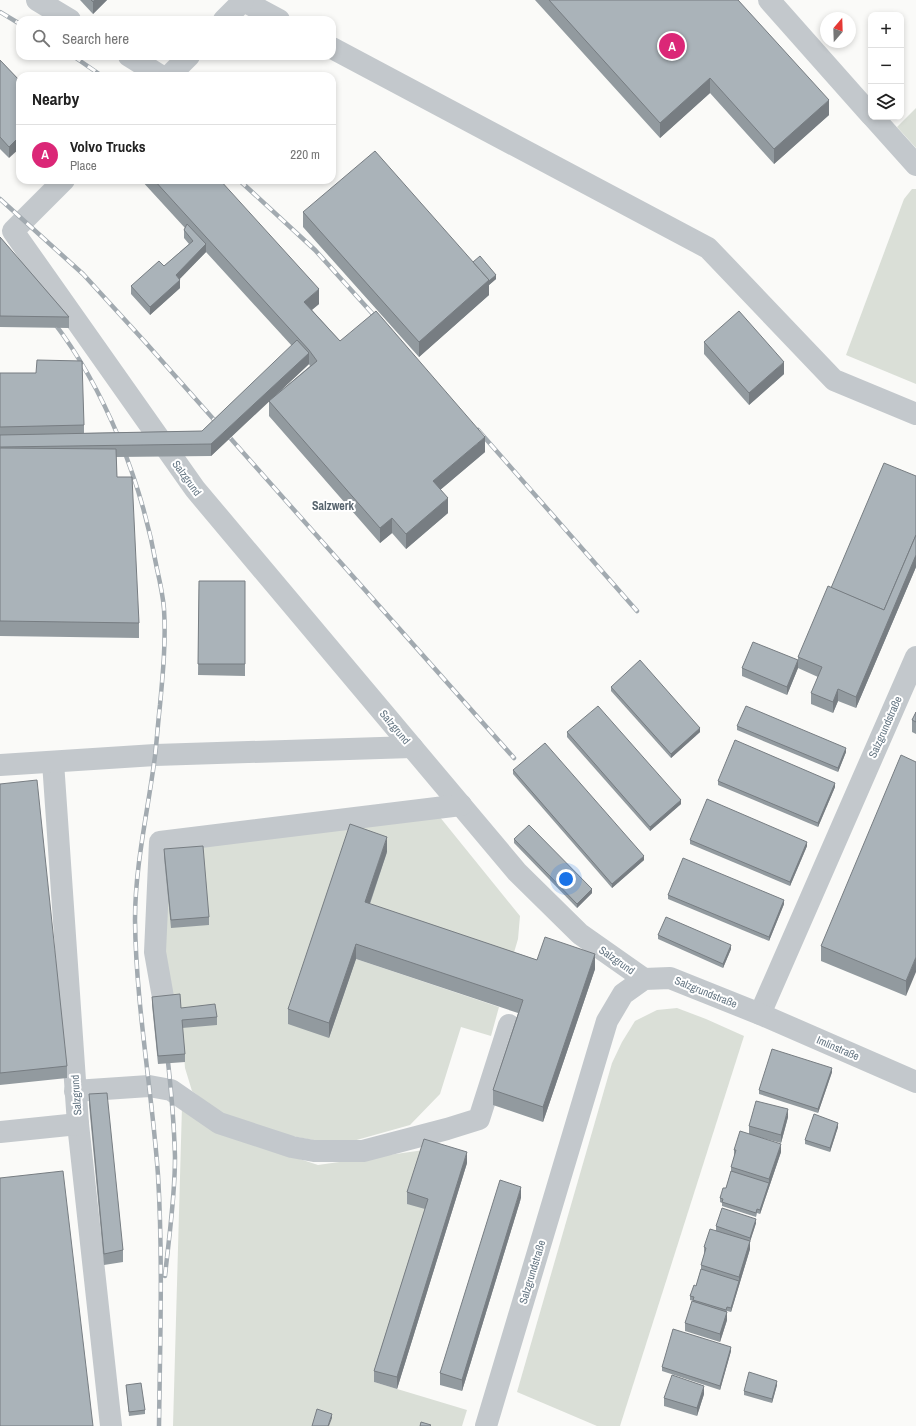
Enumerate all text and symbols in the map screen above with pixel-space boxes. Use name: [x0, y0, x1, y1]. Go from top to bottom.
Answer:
north arrow: [820, 12, 856, 48]
map controls: [868, 12, 904, 120]
button: +: [868, 12, 904, 48]
search box: [16, 16, 336, 60]
icon: search: [30, 27, 52, 49]
text: Search here: [62, 28, 129, 49]
pin: A: [659, 31, 685, 61]
button: −: [868, 48, 904, 84]
button: layers: [868, 84, 904, 120]
text: Nearby: [32, 87, 79, 110]
text: Volvo Trucks: [70, 136, 146, 157]
text: A: [41, 146, 49, 163]
text: 220 m: [290, 146, 320, 163]
text: Place: [70, 157, 97, 174]
street label: Salzgrund: [169, 457, 205, 499]
district label: Salzwerk: [312, 498, 355, 514]
street label: Salzgrundstraße: [865, 694, 905, 760]
street label: Salzgrund: [377, 707, 413, 747]
your location: [556, 869, 576, 889]
street label: Salzgrund: [596, 943, 638, 977]
street label: Salzgrundstraße: [673, 973, 739, 1011]
street label: Imlinstraße: [814, 1033, 862, 1063]
street label: Salzgrund: [68, 1074, 84, 1116]
street label: Salzgrundstraße: [516, 1238, 548, 1306]

